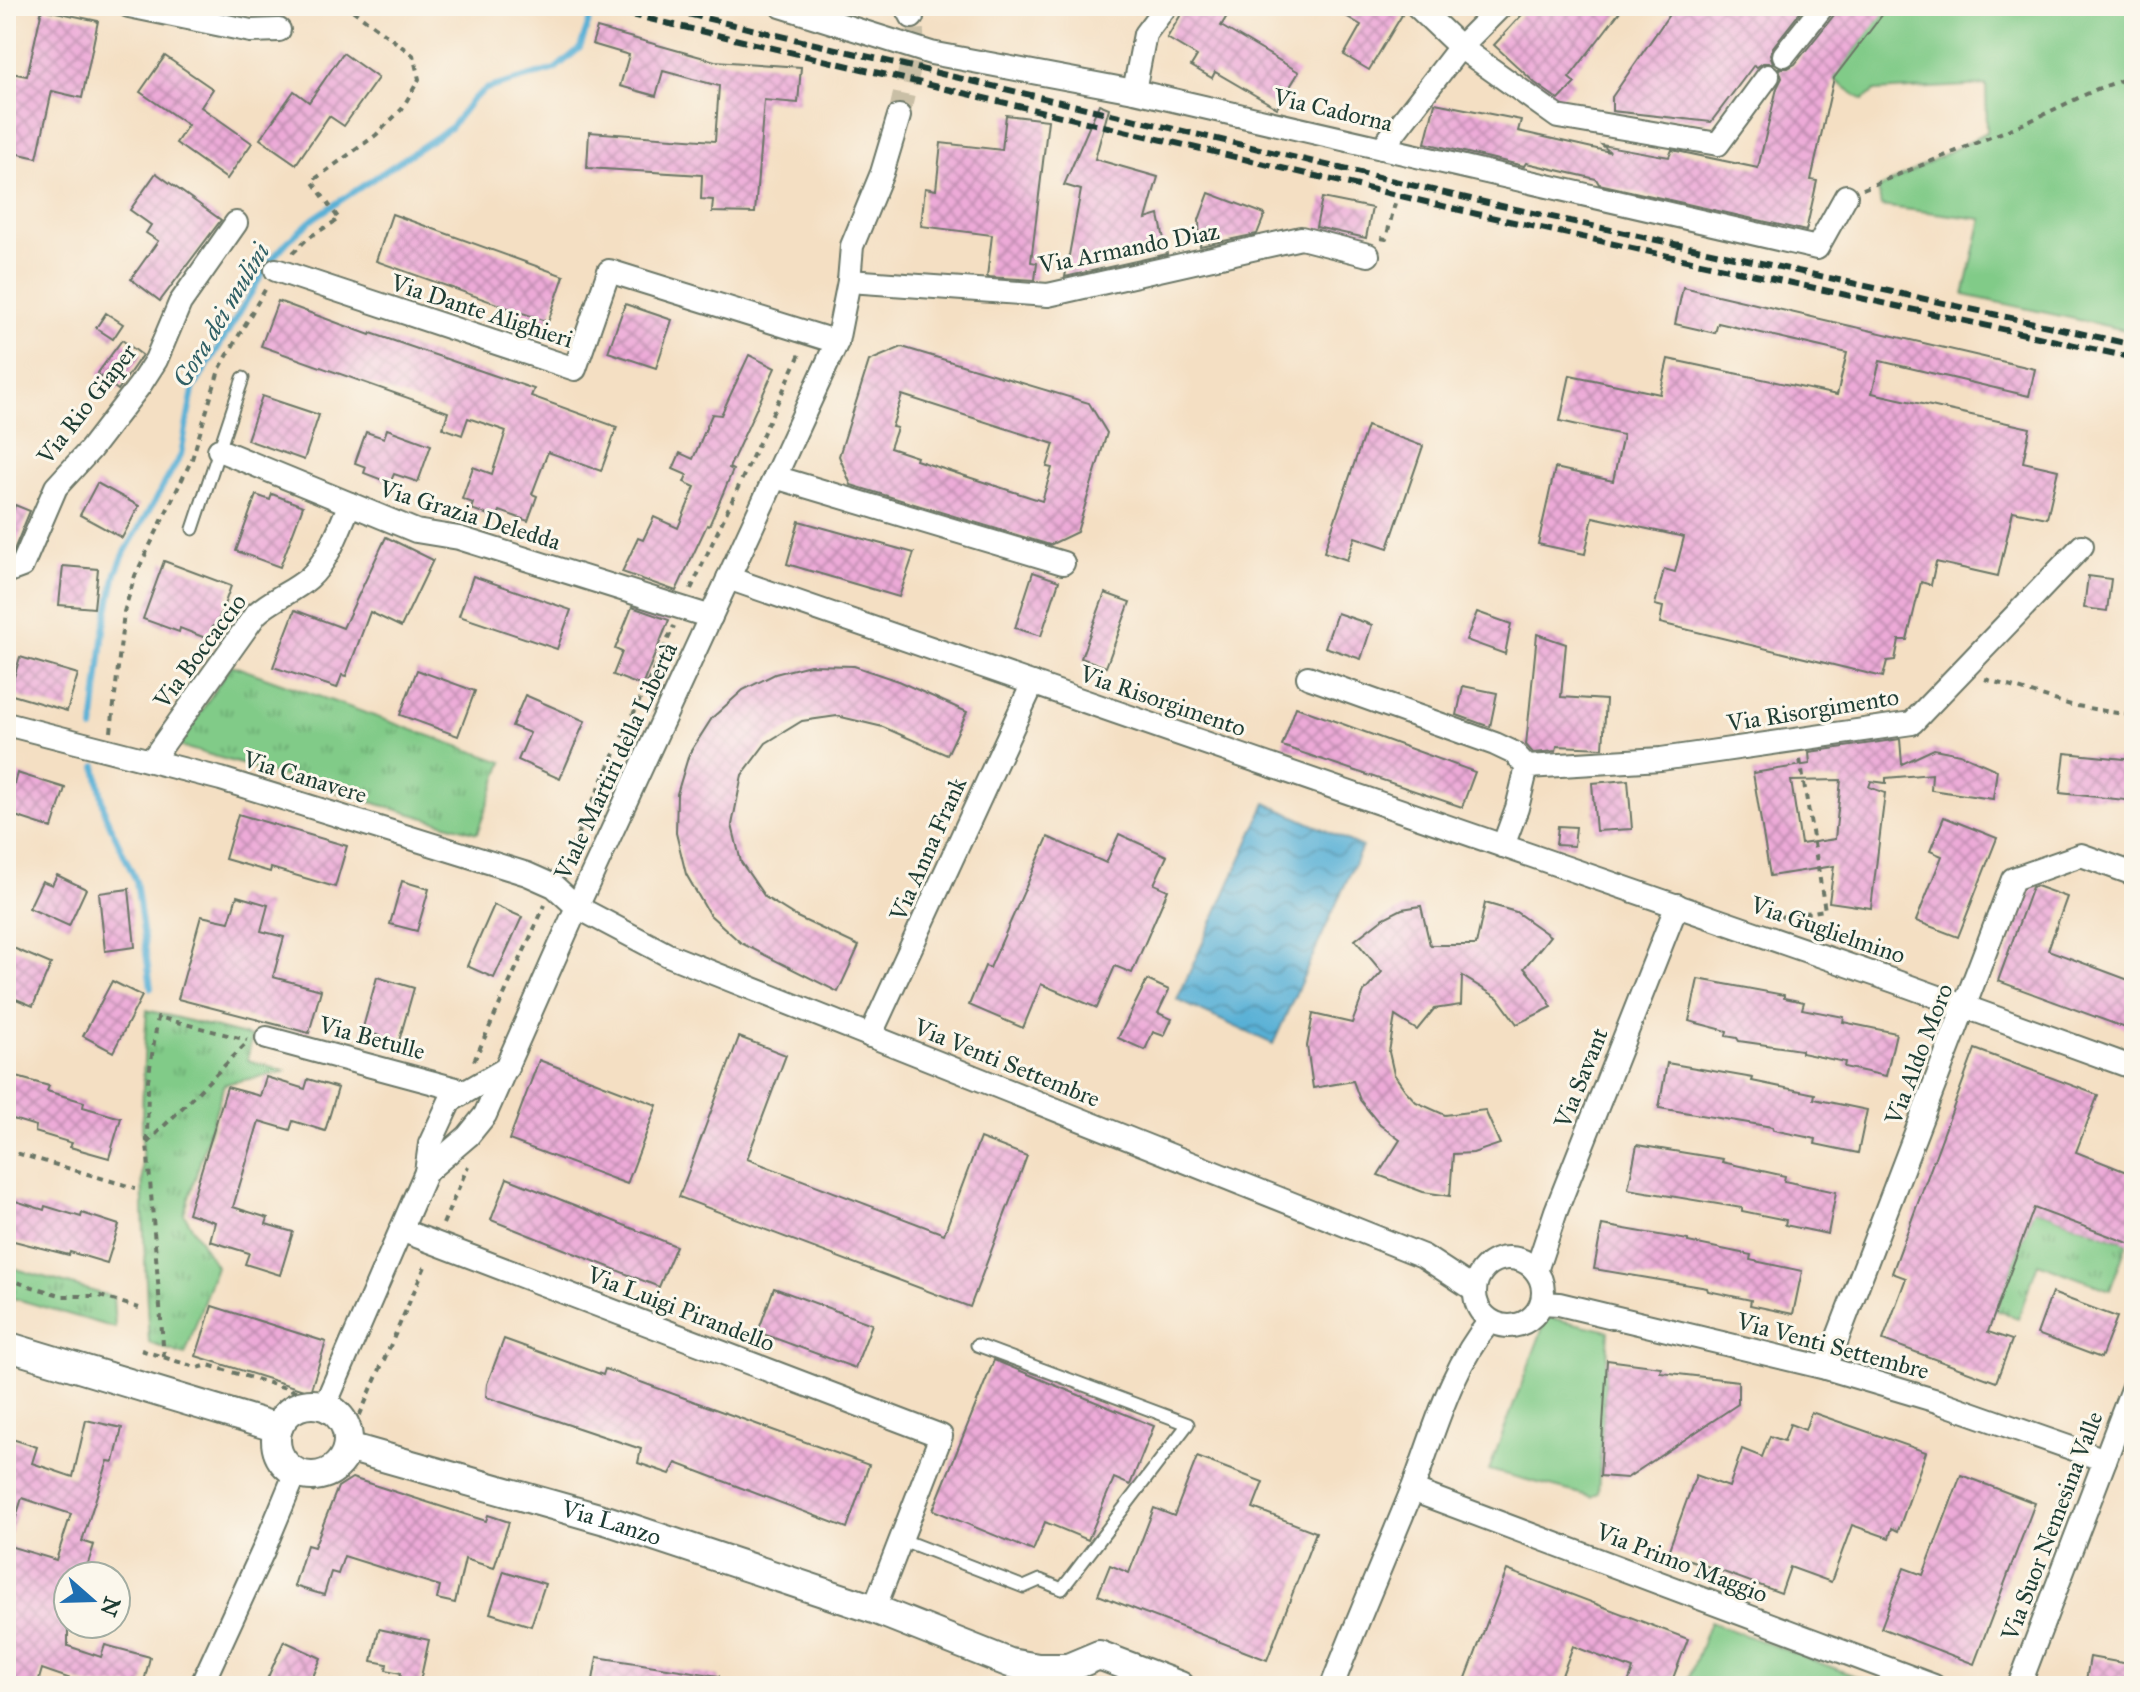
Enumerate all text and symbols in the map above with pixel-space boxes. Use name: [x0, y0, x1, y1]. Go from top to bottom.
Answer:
street label: Via Cadorna: [1269, 81, 1396, 138]
street label: Via Armando Diaz: [1035, 216, 1222, 280]
water label: Gora dei mulini: [165, 237, 277, 393]
street label: Via Dante Alighieri: [386, 267, 577, 355]
street label: Via Rio Giaper: [30, 338, 143, 471]
street label: Via Grazia Deledda: [375, 473, 565, 557]
street label: Via Boccaccio: [146, 588, 253, 715]
street label: Viale Martiri della Libertà: [547, 637, 685, 885]
street label: Via Risorgimento: [1075, 658, 1250, 743]
street label: Via Risorgimento: [1724, 682, 1901, 739]
street label: Via Canavere: [238, 744, 371, 810]
street label: Via Anna Frank: [882, 772, 973, 927]
street label: Via Guglielmino: [1746, 889, 1909, 970]
street label: Via Aldo Moro: [1878, 979, 1960, 1130]
street label: Via Betulle: [315, 1009, 428, 1067]
street label: Via Venti Settembre: [909, 1012, 1104, 1114]
street label: Via Savant: [1547, 1023, 1615, 1133]
street label: Via Luigi Pirandello: [582, 1259, 779, 1359]
street label: Via Venti Settembre: [1733, 1306, 1932, 1386]
street label: Via Suor Nemesina Valle: [1994, 1407, 2110, 1646]
street label: Via Lanzo: [557, 1493, 665, 1552]
street label: Via Primo Maggio: [1591, 1516, 1772, 1609]
north arrow: [52, 1560, 132, 1640]
text: N: [94, 1593, 126, 1620]

